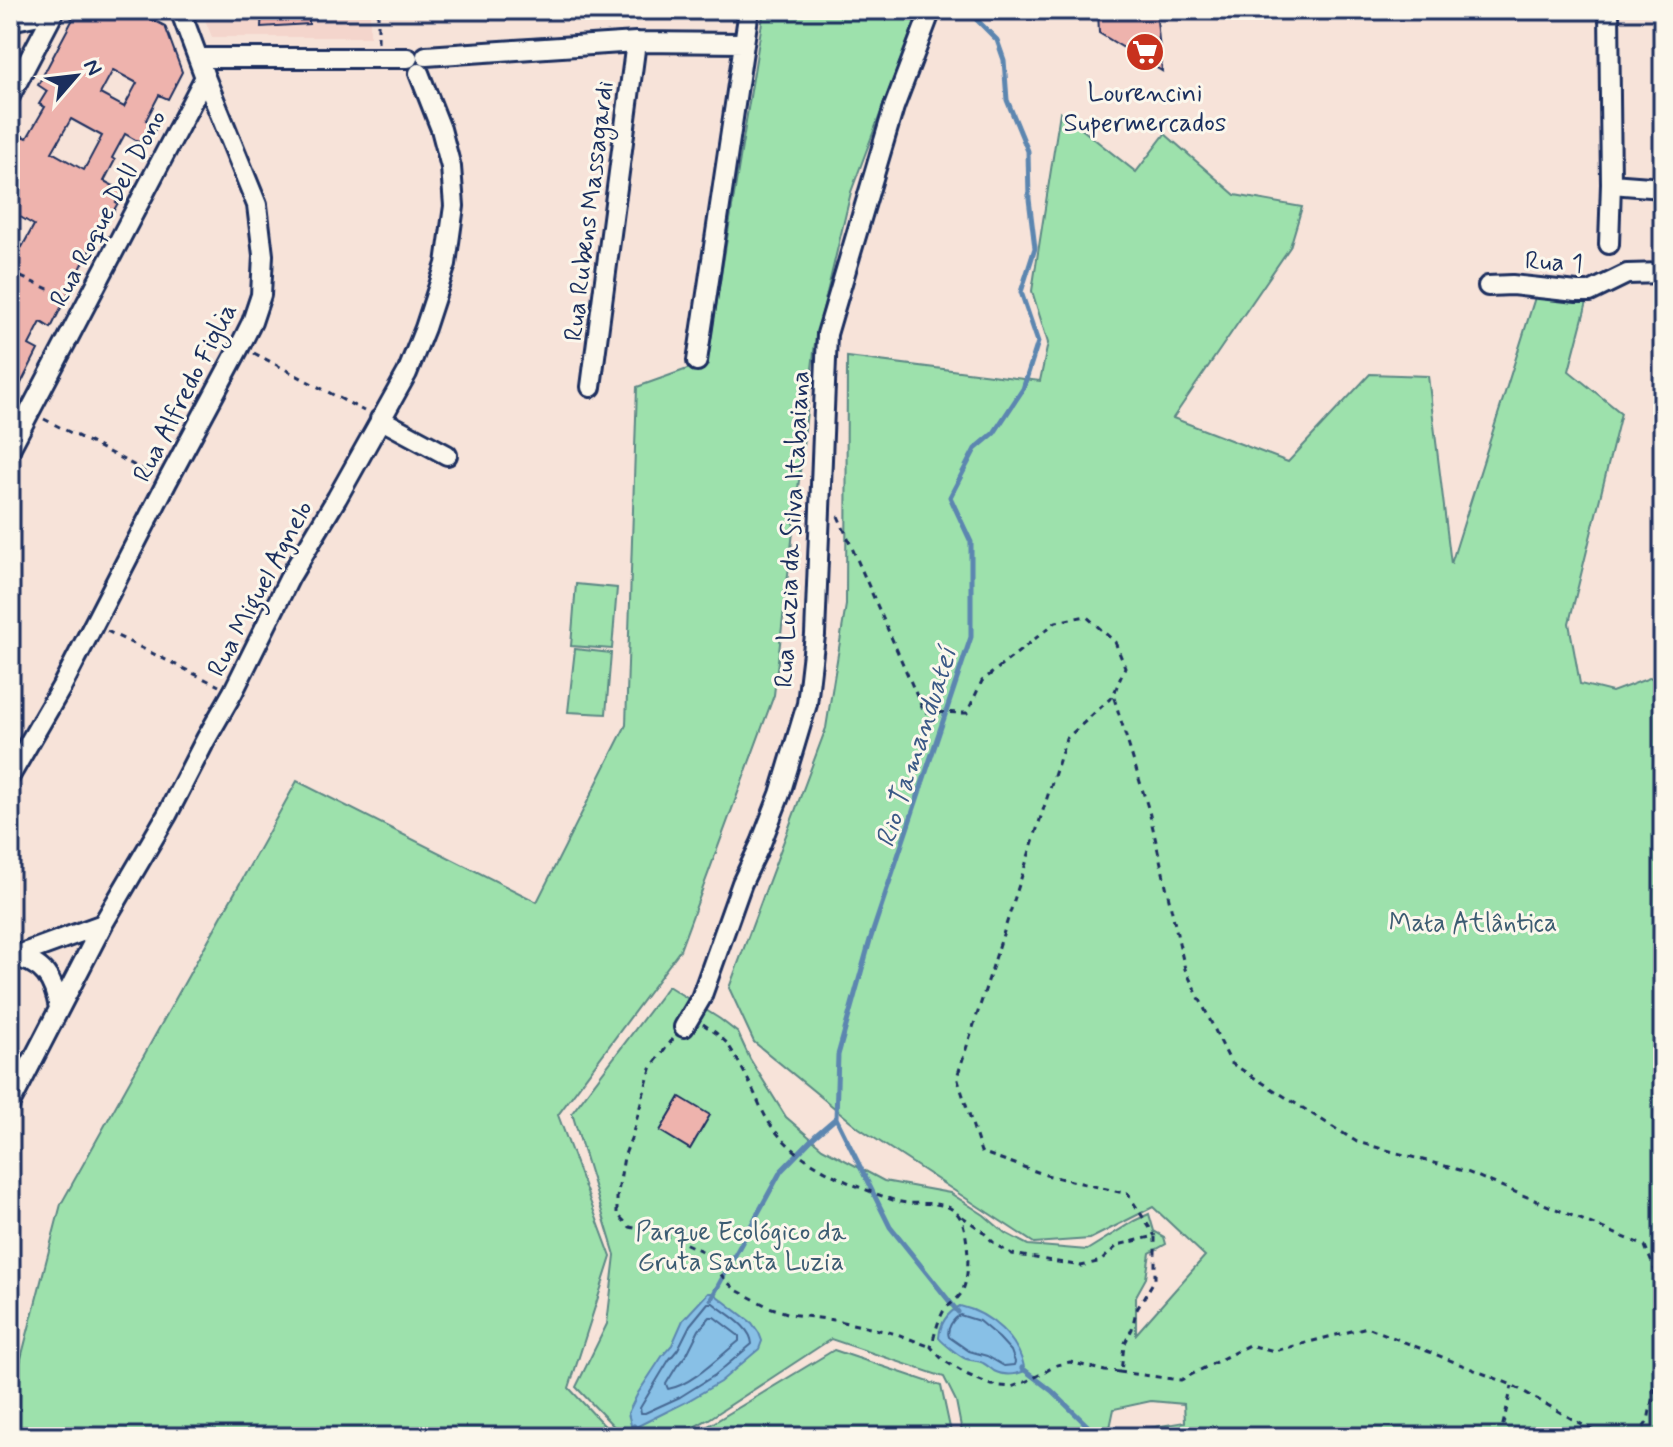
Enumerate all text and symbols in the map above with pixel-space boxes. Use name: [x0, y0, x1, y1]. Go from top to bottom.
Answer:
supermarket icon: Lourencini Supermercados: [1124, 31, 1166, 73]
north arrow: [36, 36, 116, 116]
text: N: [76, 55, 108, 81]
place label: Lourencini Supermercados: [1064, 77, 1226, 141]
street label: Rua Rubens Massagardi: [557, 79, 625, 344]
street label: Rua Roque Dell Dono: [43, 105, 175, 313]
street label: Rua 1: [1524, 244, 1584, 281]
street label: Rua Alfredo Figlia: [126, 297, 247, 489]
street label: Rua Luzia da Silva Itabaiana: [768, 370, 818, 688]
street label: Rua Miguel Agnelo: [200, 495, 324, 684]
water label: Rio Tamanduateí: [868, 640, 968, 852]
park label: Mata Atlântica: [1389, 907, 1557, 941]
park label: Parque Ecológico da Gruta Santa Luzia: [636, 1216, 847, 1280]

